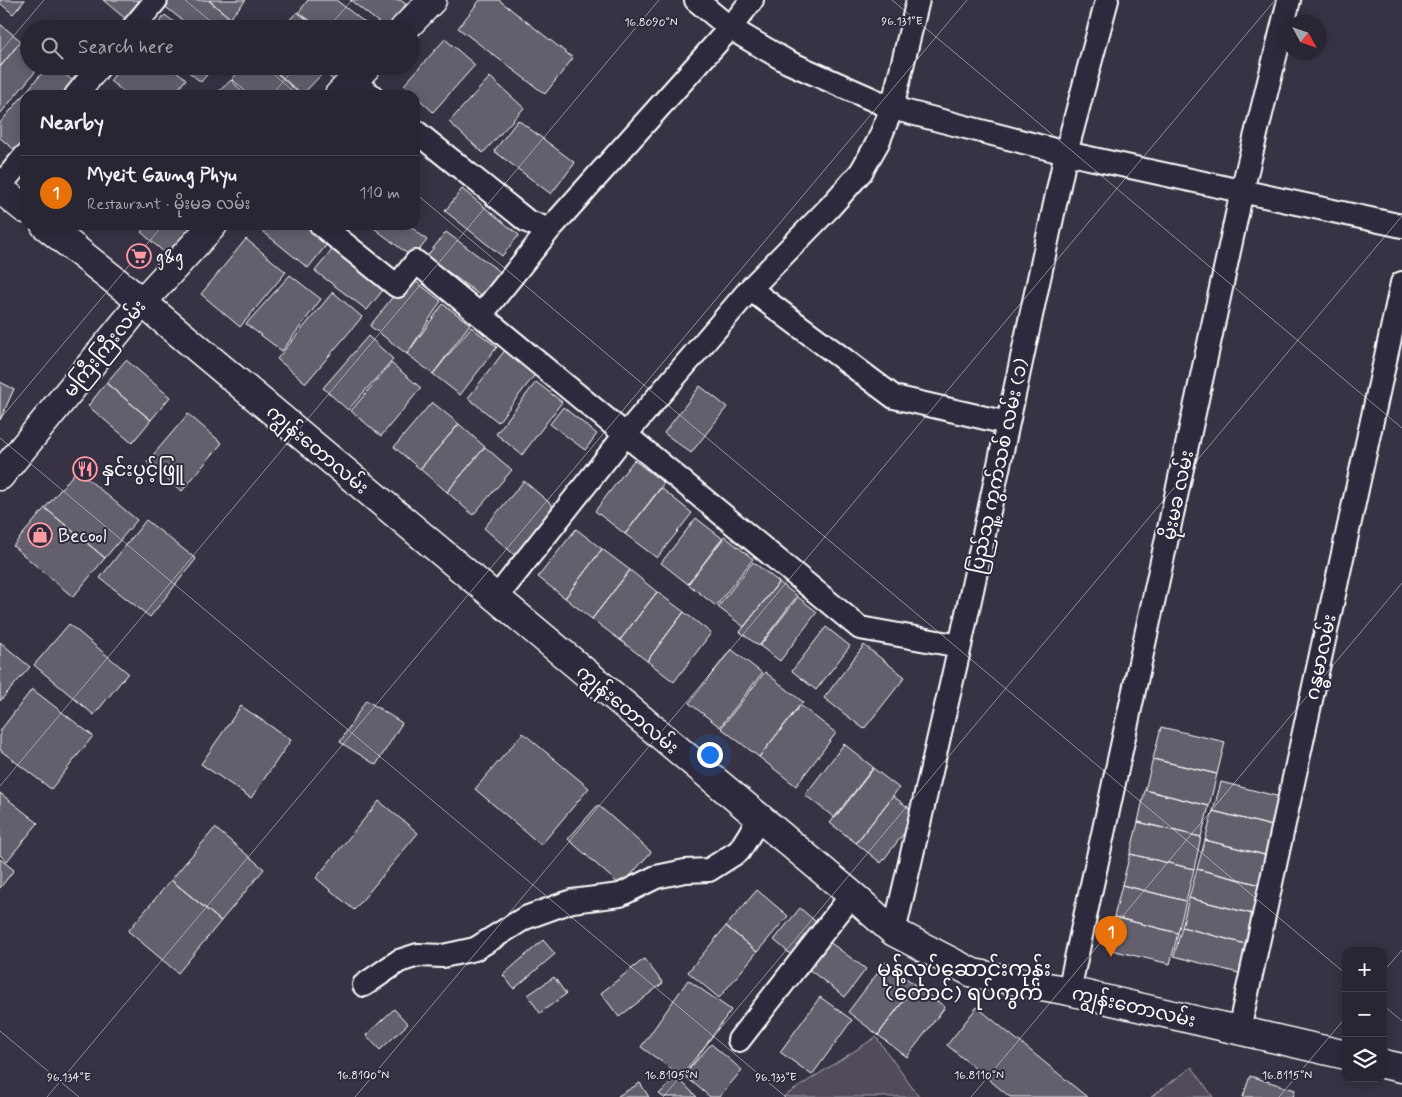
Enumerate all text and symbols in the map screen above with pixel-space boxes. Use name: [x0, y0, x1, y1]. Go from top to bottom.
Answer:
text: 96.131°E: [881, 14, 923, 30]
text: 16.8090°N: [624, 15, 678, 31]
north arrow: [1282, 15, 1327, 60]
search box: [20, 20, 420, 75]
icon: search: [38, 34, 66, 62]
text: Search here: [78, 35, 174, 60]
text: Nearby: [40, 109, 104, 137]
text: Myeit Gaung Phyu: [87, 163, 237, 188]
text: 1: [52, 183, 60, 204]
text: 110 m: [359, 183, 400, 204]
text: Restaurant · မိုးမခ လမ်း: [87, 194, 250, 215]
supermarket icon: g&g: [126, 243, 152, 269]
place label: g&g: [156, 245, 183, 271]
street label: မကြီးကြီးလမ်း: [56, 293, 154, 404]
street label: ပြည်သူ့ ကွက်သစ် လမ်း (၁): [961, 355, 1037, 577]
street label: ကျွန်းတောလမ်း: [258, 398, 375, 503]
street label: မိုးမခ လမ်း: [1154, 448, 1203, 543]
place label: နှင်းပွင့်ဖြူ: [102, 455, 185, 486]
restaurant icon: နှင်းပွင့်ဖြူ: [72, 456, 98, 482]
shop icon: Becool: [27, 522, 53, 548]
place label: Becool: [58, 524, 107, 549]
street label: ဂန္ဓမာလမ်း: [1297, 612, 1345, 703]
street label: ကျွန်းတောလမ်း: [568, 658, 685, 763]
your location: [697, 742, 723, 768]
pin: 1: [1095, 916, 1127, 957]
map controls: [1342, 947, 1387, 1082]
button: +: [1342, 947, 1387, 992]
district label: မုန့်လုပ်ဆောင်းကုန်း (တောင်) ရပ်ကွက်: [877, 953, 1051, 1010]
street label: ကျွန်းတောလမ်း: [1068, 978, 1199, 1038]
button: −: [1342, 992, 1387, 1037]
button: layers: [1342, 1037, 1387, 1082]
text: 16.8100°N: [337, 1068, 389, 1084]
text: 16.8105°N: [644, 1068, 698, 1084]
text: 16.8110°N: [954, 1068, 1004, 1084]
text: 16.8115°N: [1262, 1068, 1312, 1084]
text: 96.134°E: [47, 1070, 91, 1086]
text: 96.133°E: [755, 1070, 797, 1086]

